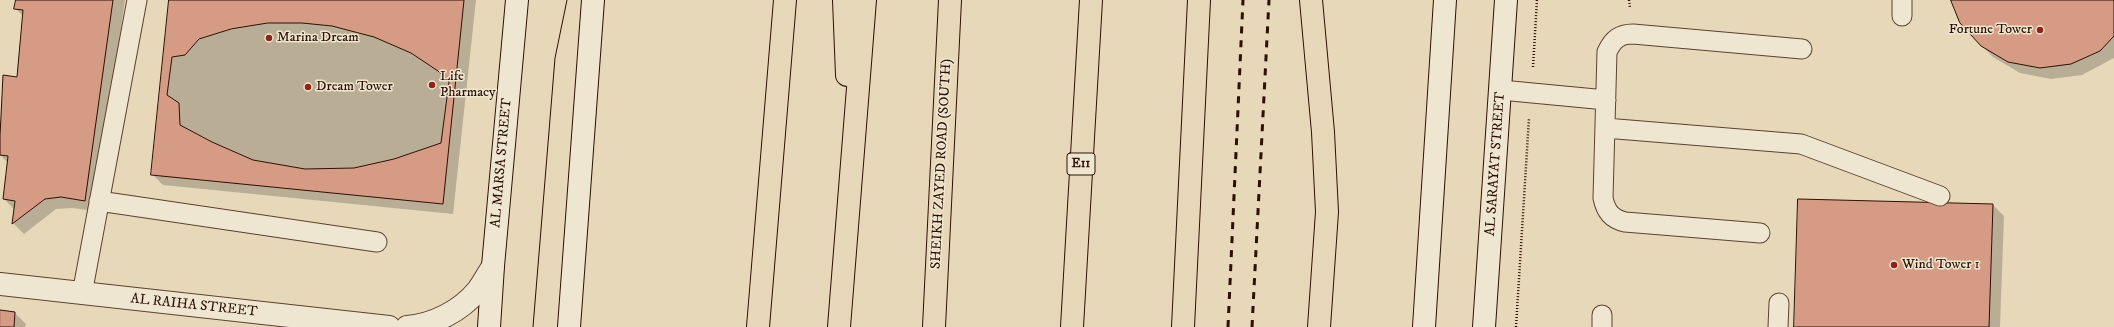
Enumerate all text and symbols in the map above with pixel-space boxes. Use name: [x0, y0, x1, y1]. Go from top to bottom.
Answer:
place label: Fortune Tower: [1949, 22, 2032, 38]
marker: Fortune Tower: [2035, 25, 2045, 35]
place label: Marina Dream: [277, 30, 359, 46]
marker: Marina Dream: [264, 33, 274, 43]
street label: SHEIKH ZAYED ROAD (SOUTH): [928, 58, 956, 270]
place label: Life Pharmacy: [440, 69, 496, 102]
place label: Dream Tower: [316, 79, 393, 95]
marker: Life Pharmacy: [427, 80, 437, 90]
marker: Dream Tower: [303, 82, 313, 92]
street label: AL SARAYAT STREET: [1483, 91, 1509, 237]
street label: AL MARSA STREET: [488, 98, 516, 228]
road number: E11: [1067, 153, 1095, 175]
place label: Wind Tower 1: [1902, 257, 1980, 273]
marker: Wind Tower 1: [1889, 260, 1899, 270]
street label: AL RAIHA STREET: [130, 291, 258, 321]

